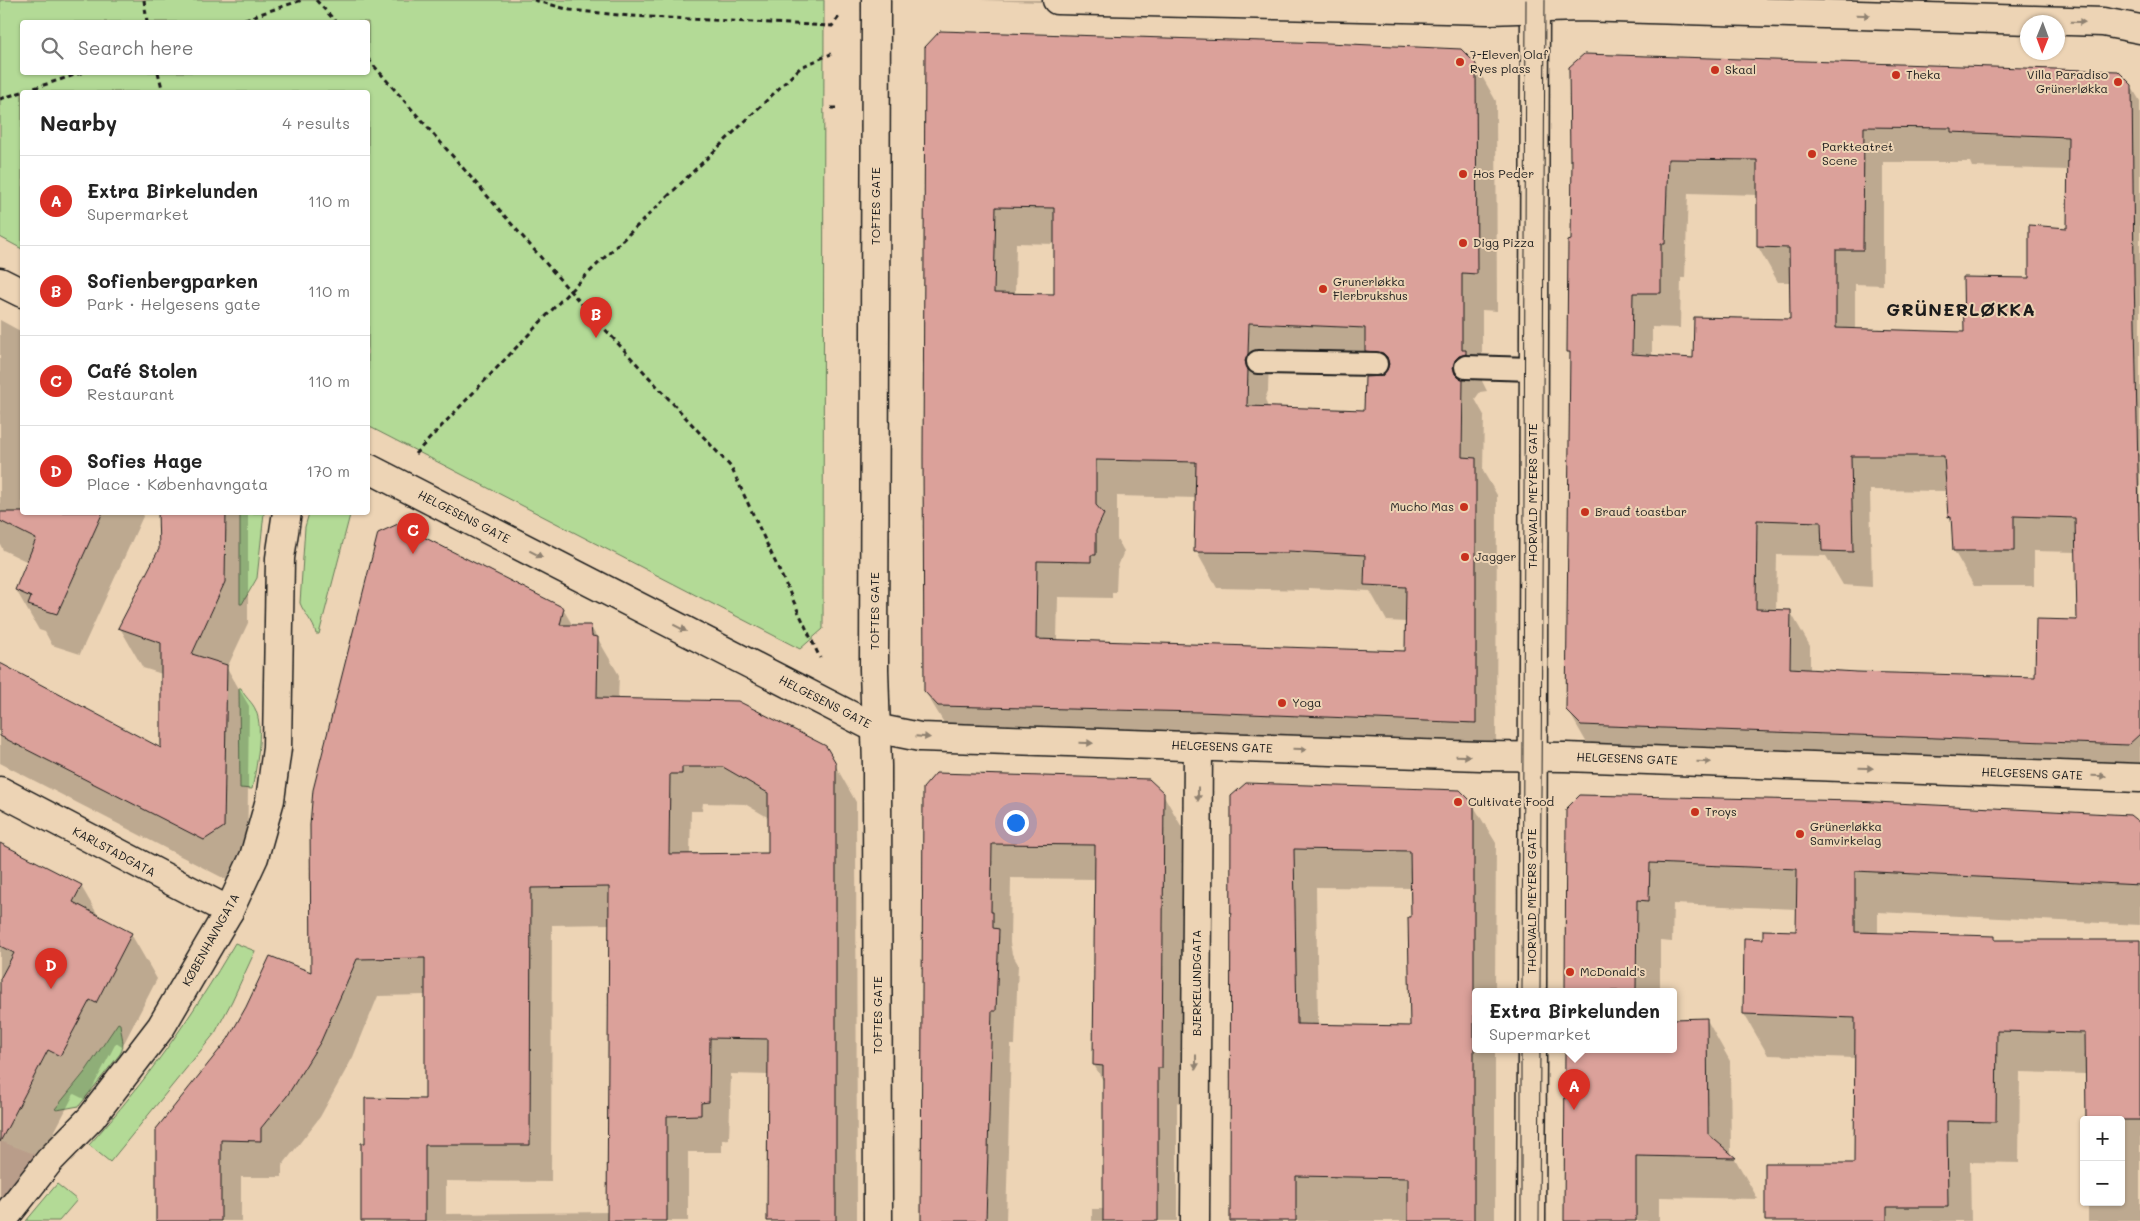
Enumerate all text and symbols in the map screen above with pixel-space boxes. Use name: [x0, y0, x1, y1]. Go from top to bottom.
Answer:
one-way arrow: [1856, 12, 1872, 20]
north arrow: [2020, 15, 2065, 60]
one-way arrow: [2070, 18, 2086, 26]
search box: [20, 20, 370, 75]
icon: search: [38, 34, 66, 62]
text: Search here: [78, 35, 194, 60]
place label: 7-Eleven Olaf Ryes plass: [1470, 46, 1548, 76]
marker: 7-Eleven Olaf Ryes plass: [1454, 56, 1466, 68]
place label: Skaal: [1725, 61, 1756, 77]
marker: Skaal: [1709, 64, 1721, 76]
place label: Theka: [1906, 66, 1941, 82]
place label: Villa Paradiso Grünerløkka: [2027, 66, 2108, 96]
marker: Theka: [1890, 69, 1902, 81]
marker: Villa Paradiso Grünerløkka: [2112, 76, 2124, 88]
text: Nearby: [40, 109, 117, 136]
text: 4 results: [282, 112, 350, 133]
place label: Parkteatret Scene: [1822, 138, 1893, 168]
marker: Parkteatret Scene: [1806, 148, 1818, 160]
place label: Hos Peder: [1473, 165, 1534, 181]
street label: TOFTES GATE: [867, 167, 883, 245]
marker: Hos Peder: [1457, 168, 1469, 180]
text: Extra Birkelunden: [87, 178, 258, 203]
text: A: [50, 190, 62, 211]
text: 110 m: [308, 190, 350, 211]
text: Supermarket: [87, 203, 189, 224]
place label: Digg Pizza: [1473, 234, 1535, 250]
marker: Digg Pizza: [1457, 237, 1469, 249]
text: Sofienbergparken: [87, 268, 258, 293]
place label: Grunerløkka Flerbrukshus: [1333, 273, 1408, 303]
text: B: [51, 280, 61, 301]
text: 110 m: [308, 280, 350, 301]
marker: Grunerløkka Flerbrukshus: [1317, 283, 1329, 295]
text: Park · Helgesens gate: [87, 293, 261, 314]
pin: B: [580, 297, 612, 338]
district label: GRÜNERLØKKA: [1886, 297, 2036, 321]
text: Café Stolen: [87, 358, 198, 383]
text: C: [50, 370, 62, 391]
text: 110 m: [308, 370, 350, 391]
text: Restaurant: [87, 383, 175, 404]
street label: THORVALD MEYERS GATE: [1524, 423, 1540, 569]
text: Sofies Hage: [87, 448, 202, 473]
text: D: [50, 460, 62, 481]
text: 170 m: [306, 460, 350, 481]
text: Place · Københavngata: [87, 473, 268, 494]
street label: HELGESENS GATE: [416, 486, 513, 546]
place label: Mucho Mas: [1390, 498, 1454, 514]
marker: Mucho Mas: [1458, 501, 1470, 513]
place label: Brauđ toastbar: [1595, 503, 1687, 519]
marker: Brauđ toastbar: [1579, 506, 1591, 518]
pin: C: [397, 513, 429, 554]
place label: Jagger: [1475, 548, 1516, 564]
one-way arrow: [528, 550, 543, 558]
marker: Jagger: [1459, 551, 1471, 563]
street label: TOFTES GATE: [866, 572, 882, 650]
one-way arrow: [673, 624, 687, 632]
street label: HELGESENS GATE: [777, 671, 874, 731]
place label: Yoga: [1292, 694, 1321, 710]
marker: Yoga: [1276, 697, 1288, 709]
one-way arrow: [915, 733, 931, 741]
street label: HELGESENS GATE: [1171, 736, 1273, 756]
one-way arrow: [1078, 739, 1094, 747]
one-way arrow: [1293, 746, 1309, 754]
street label: HELGESENS GATE: [1576, 748, 1678, 768]
one-way arrow: [1455, 752, 1471, 760]
one-way arrow: [1696, 758, 1712, 766]
street label: HELGESENS GATE: [1981, 763, 2083, 783]
one-way arrow: [1859, 764, 1875, 772]
one-way arrow: [2091, 773, 2107, 781]
one-way arrow: [1194, 787, 1202, 803]
place label: Cultivate Food: [1468, 793, 1554, 809]
marker: Cultivate Food: [1452, 796, 1464, 808]
place label: Troys: [1705, 803, 1737, 819]
marker: Troys: [1689, 806, 1701, 818]
your location: [1003, 810, 1029, 836]
place label: Grünerløkka Samvirkelag: [1810, 818, 1882, 848]
street label: KARLSTADGATA: [70, 823, 159, 880]
street label: THORVALD MEYERS GATE: [1523, 828, 1539, 974]
marker: Grünerløkka Samvirkelag: [1794, 828, 1806, 840]
street label: KØBENHAVNGATA: [178, 890, 242, 989]
street label: BJERKELUNDGATA: [1188, 930, 1204, 1036]
pin: D: [35, 948, 67, 989]
place label: McDonald's: [1580, 963, 1645, 979]
marker: McDonald's: [1564, 966, 1576, 978]
street label: TOFTES GATE: [869, 976, 885, 1054]
popup: [1472, 988, 1677, 1053]
text: Extra Birkelunden: [1489, 998, 1660, 1023]
text: Supermarket: [1489, 1023, 1591, 1044]
one-way arrow: [1192, 1054, 1200, 1070]
pin: A: [1558, 1069, 1590, 1110]
map controls: [2080, 1116, 2125, 1206]
button: +: [2080, 1116, 2125, 1161]
button: −: [2080, 1161, 2125, 1206]

